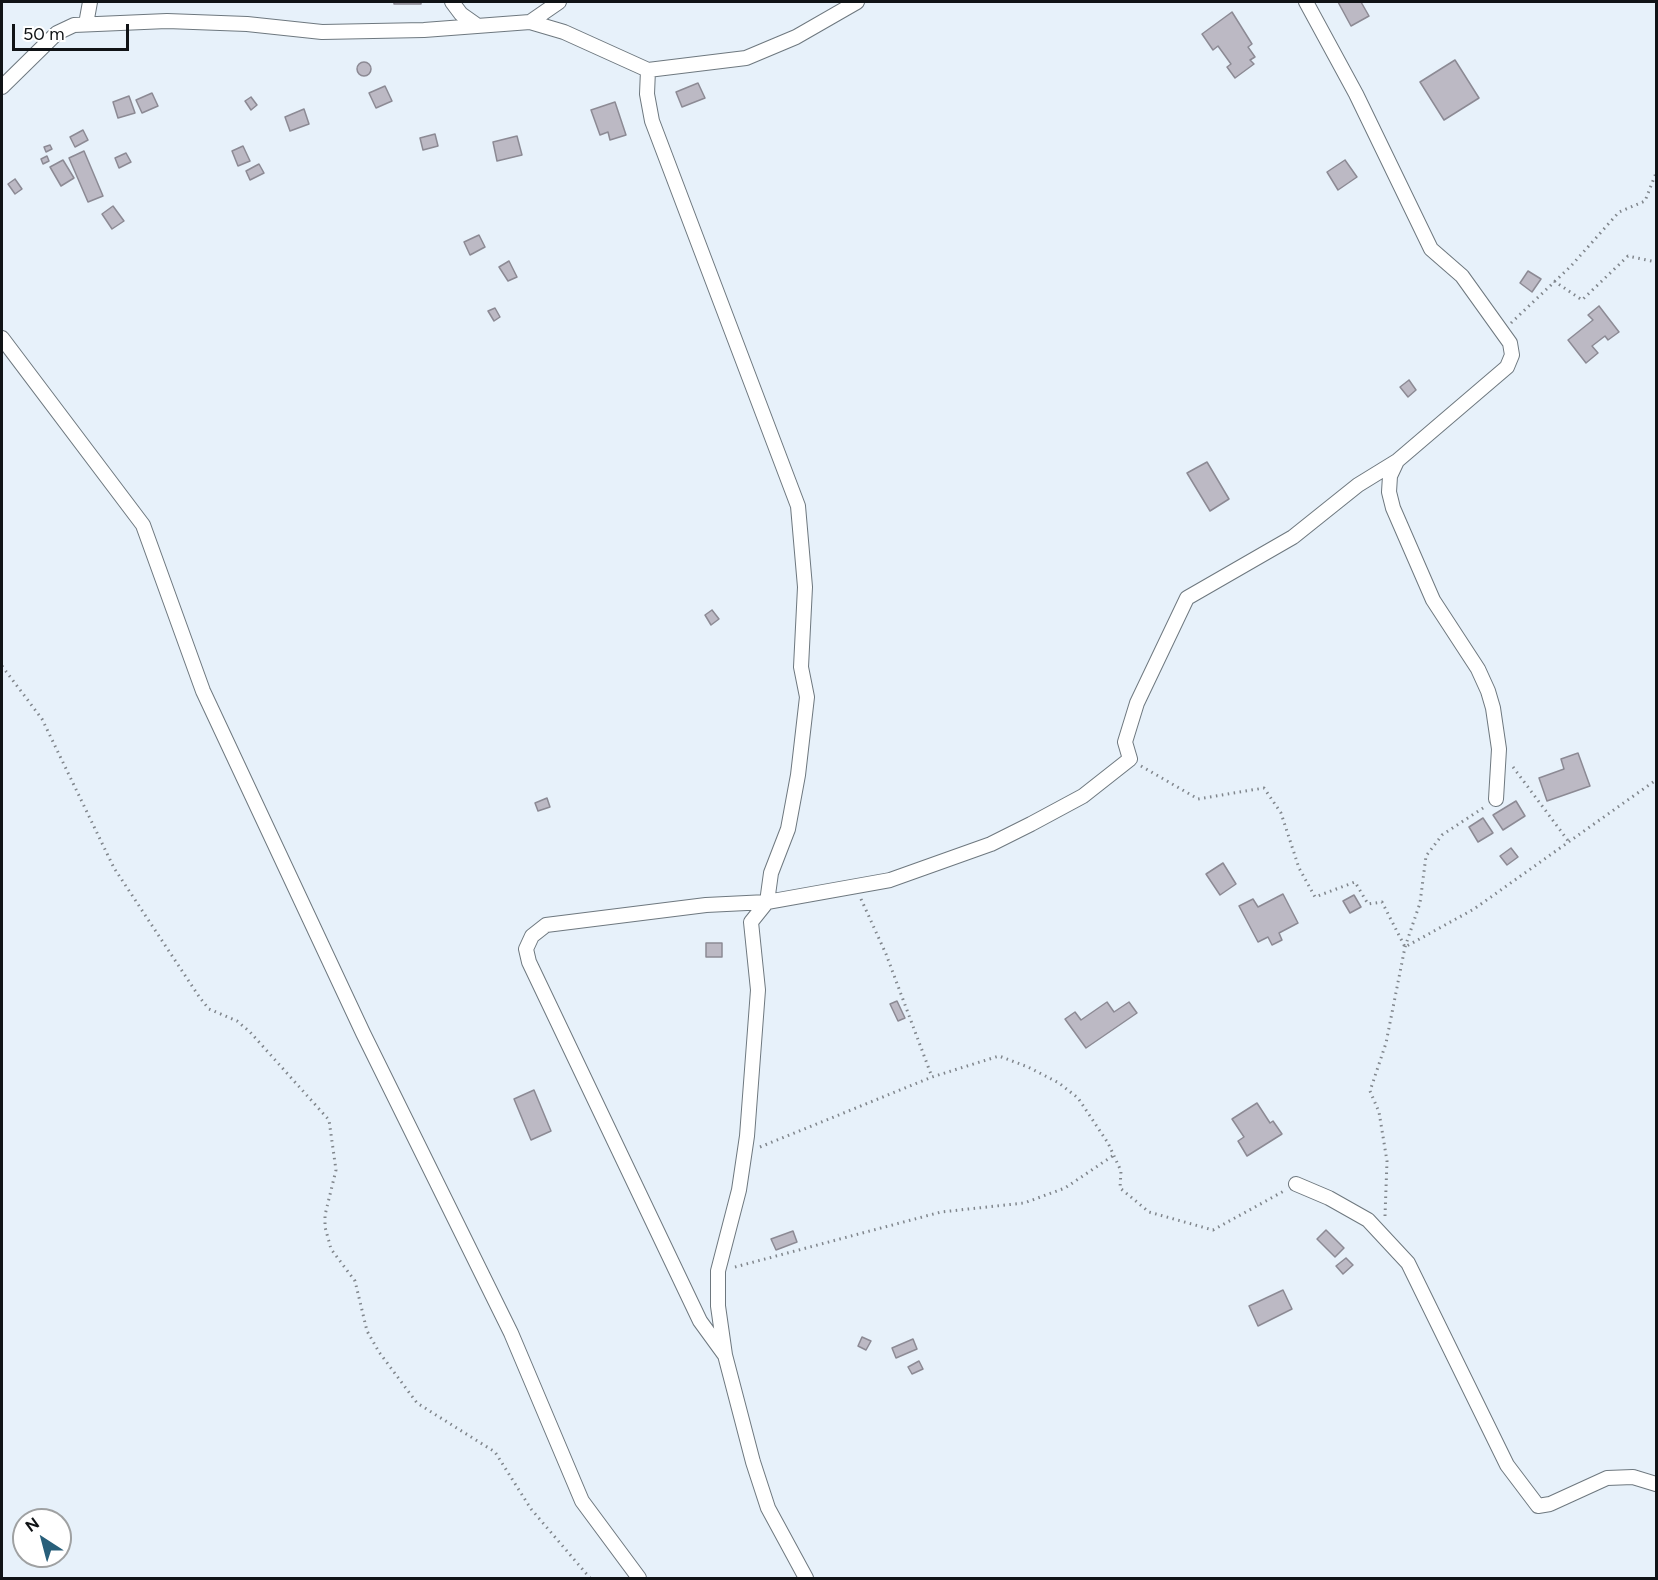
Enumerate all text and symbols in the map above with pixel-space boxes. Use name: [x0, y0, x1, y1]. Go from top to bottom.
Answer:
scale bar: [15, 12, 132, 50]
text: 50 m: [23, 23, 65, 45]
north arrow: [12, 1508, 72, 1568]
text: N: [22, 1513, 43, 1536]

